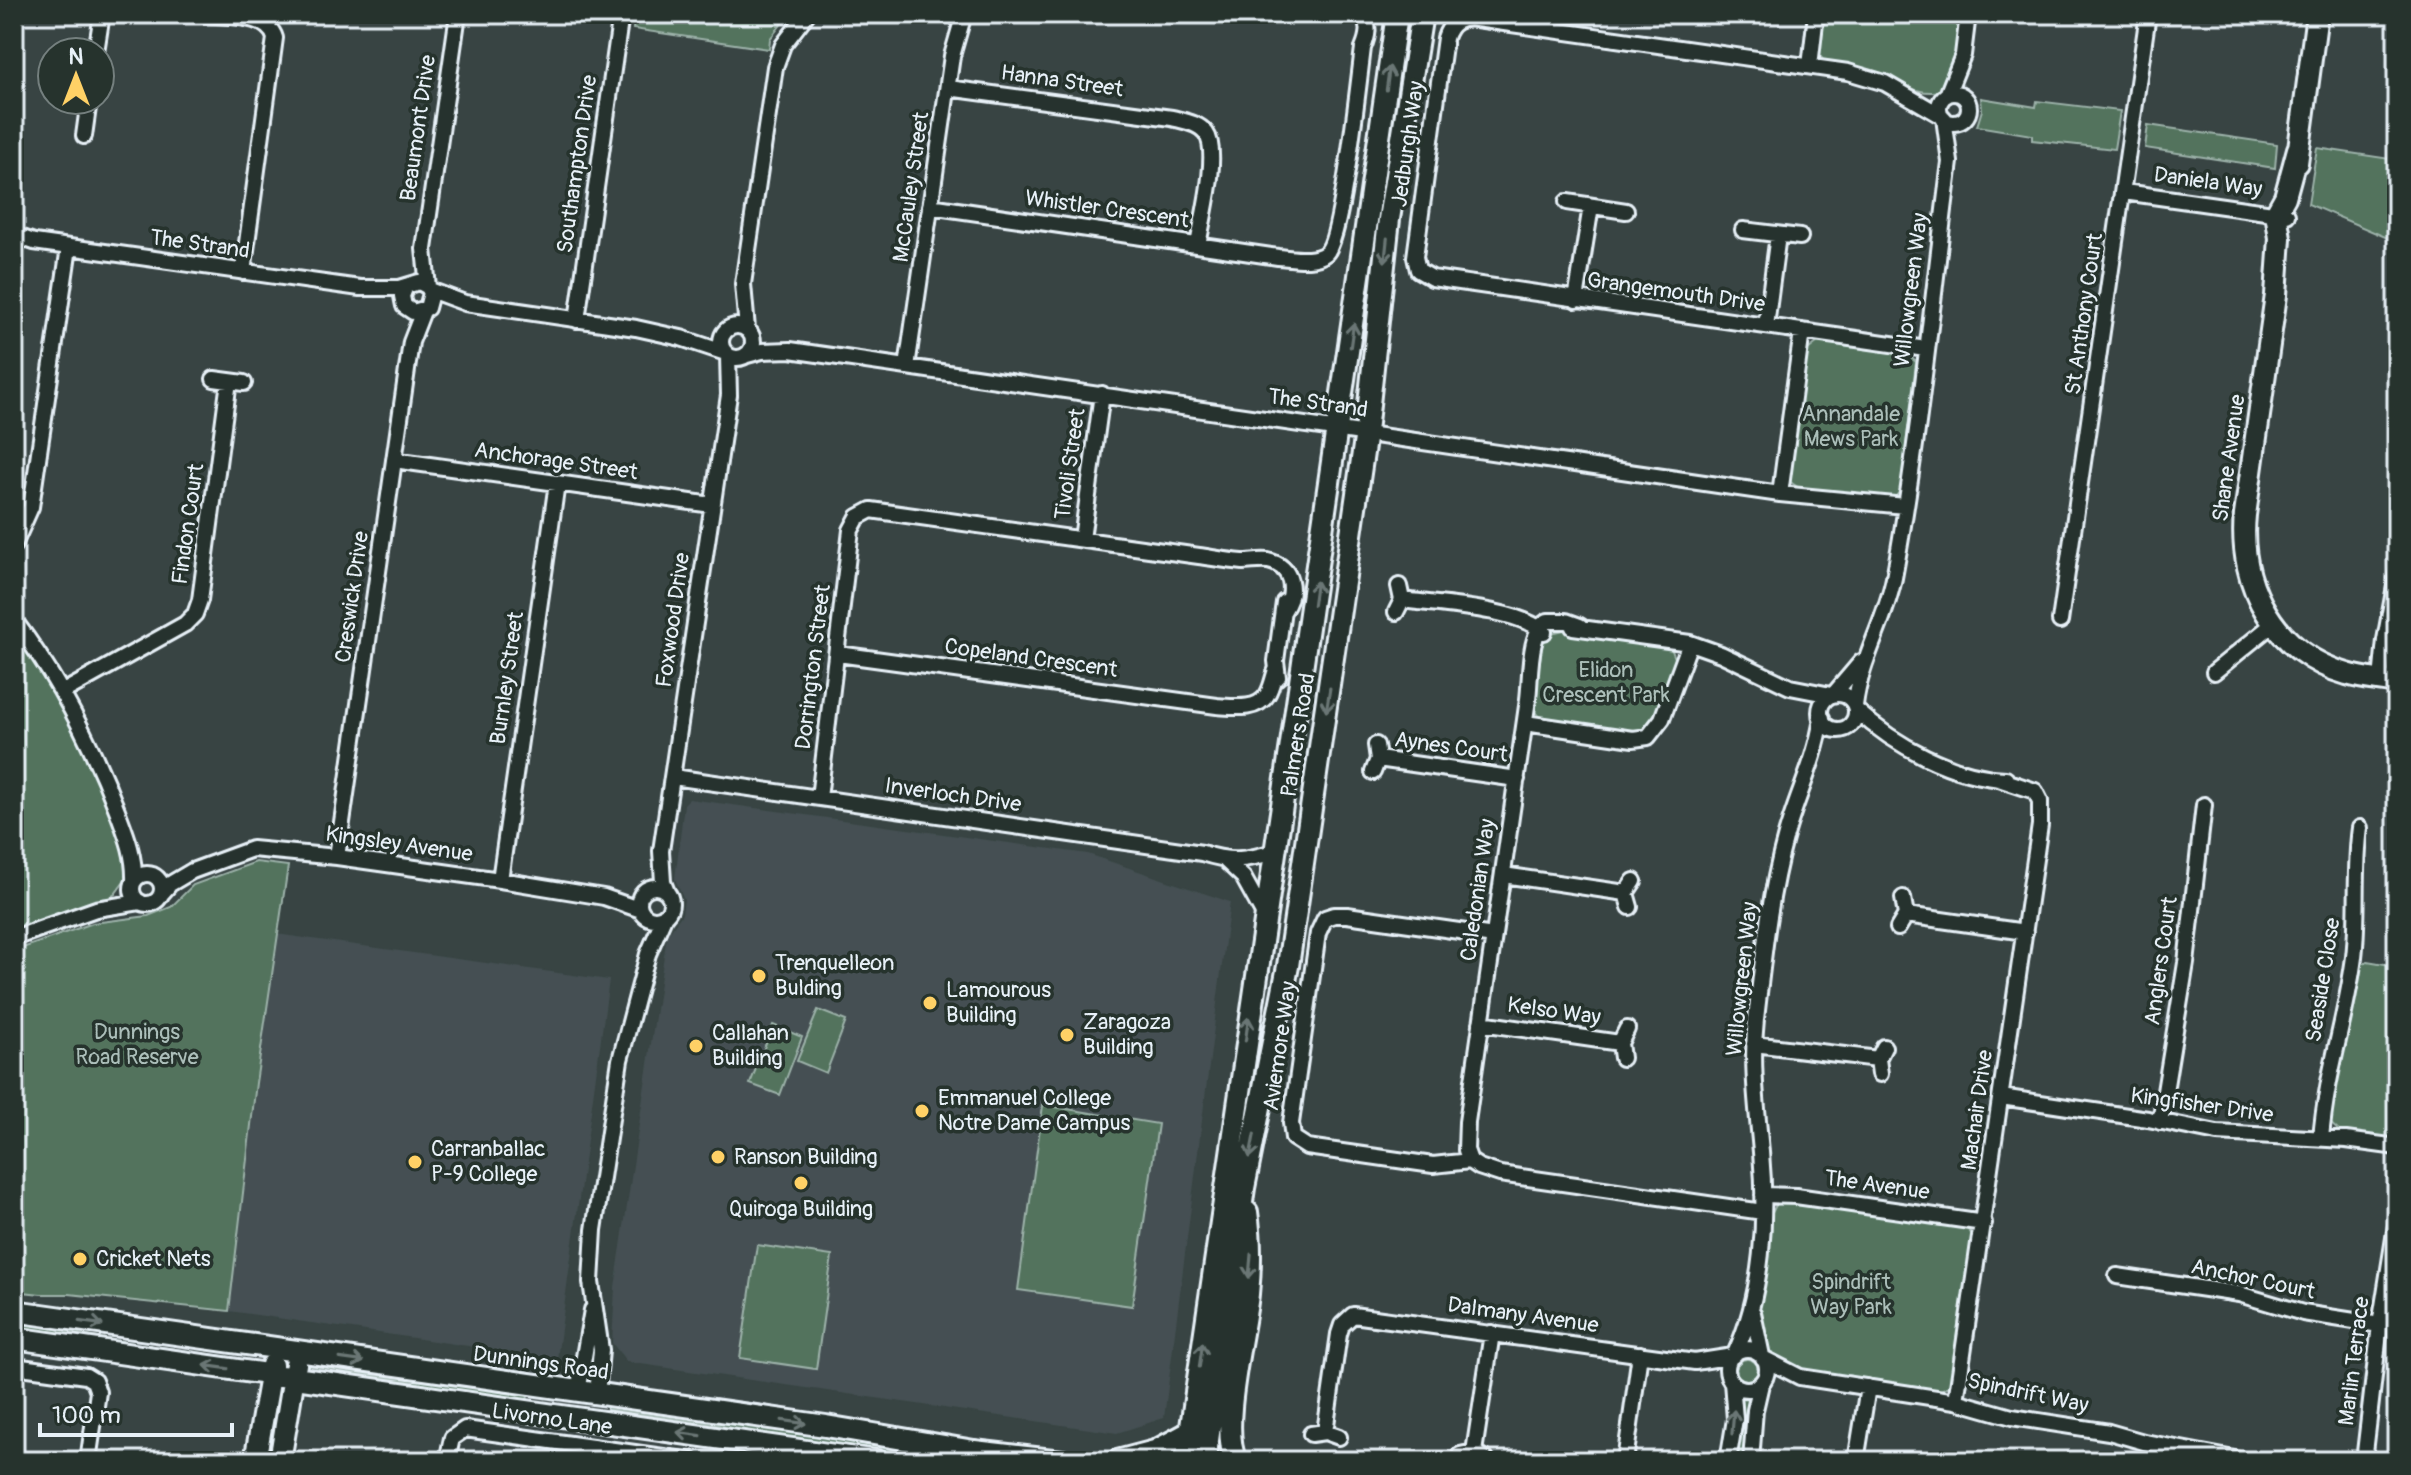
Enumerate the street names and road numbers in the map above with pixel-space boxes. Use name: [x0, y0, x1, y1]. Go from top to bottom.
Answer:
street label: Beaumont Drive: [394, 53, 442, 203]
street label: Hanna Street: [999, 59, 1125, 103]
street label: Southampton Drive: [551, 73, 603, 255]
street label: Jedburgh Way: [1385, 79, 1431, 209]
street label: McCauley Street: [887, 110, 935, 264]
street label: Daniela Way: [2152, 161, 2264, 203]
street label: Whistler Crescent: [1023, 184, 1191, 234]
street label: Willowgreen Way: [1888, 211, 1934, 369]
street label: The Strand: [148, 223, 252, 265]
street label: St Anthony Court: [2059, 231, 2109, 397]
street label: Grangemouth Drive: [1585, 266, 1767, 318]
street label: The Strand: [1266, 382, 1370, 424]
street label: Shane Avenue: [2206, 392, 2252, 524]
street label: Tivoli Street: [1048, 406, 1092, 521]
street label: Anchorage Street: [473, 436, 640, 486]
street label: Findon Court: [166, 462, 210, 586]
street label: Creswick Drive: [329, 529, 375, 665]
street label: Foxwood Drive: [650, 551, 696, 689]
street label: Dorrington Street: [789, 583, 837, 751]
street label: Burnley Street: [484, 610, 530, 746]
street label: Copeland Crescent: [943, 632, 1119, 684]
street label: Palmers Road: [1274, 671, 1322, 799]
street label: Aynes Court: [1393, 725, 1509, 769]
street label: Inverloch Drive: [883, 772, 1023, 818]
street label: Caledonian Way: [1454, 817, 1502, 963]
street label: Kingsley Avenue: [324, 820, 474, 868]
street label: Anglers Court: [2138, 895, 2184, 1027]
street label: Willowgreen Way: [1720, 900, 1764, 1058]
street label: Seaside Close: [2299, 916, 2347, 1044]
street label: Aviemore Way: [1257, 980, 1303, 1112]
street label: Kelso Way: [1505, 991, 1603, 1031]
street label: Machair Drive: [1955, 1048, 1999, 1172]
street label: Kingfisher Drive: [2129, 1081, 2275, 1129]
street label: The Avenue: [1823, 1164, 1931, 1206]
street label: Anchor Court: [2189, 1252, 2318, 1306]
street label: Dalmany Avenue: [1446, 1291, 1600, 1339]
street label: Marlin Terrace: [2332, 1295, 2376, 1427]
street label: Dunnings Road: [471, 1340, 611, 1386]
street label: Spindrift Way: [1965, 1367, 2091, 1419]
street label: Livorno Lane: [490, 1397, 614, 1441]

